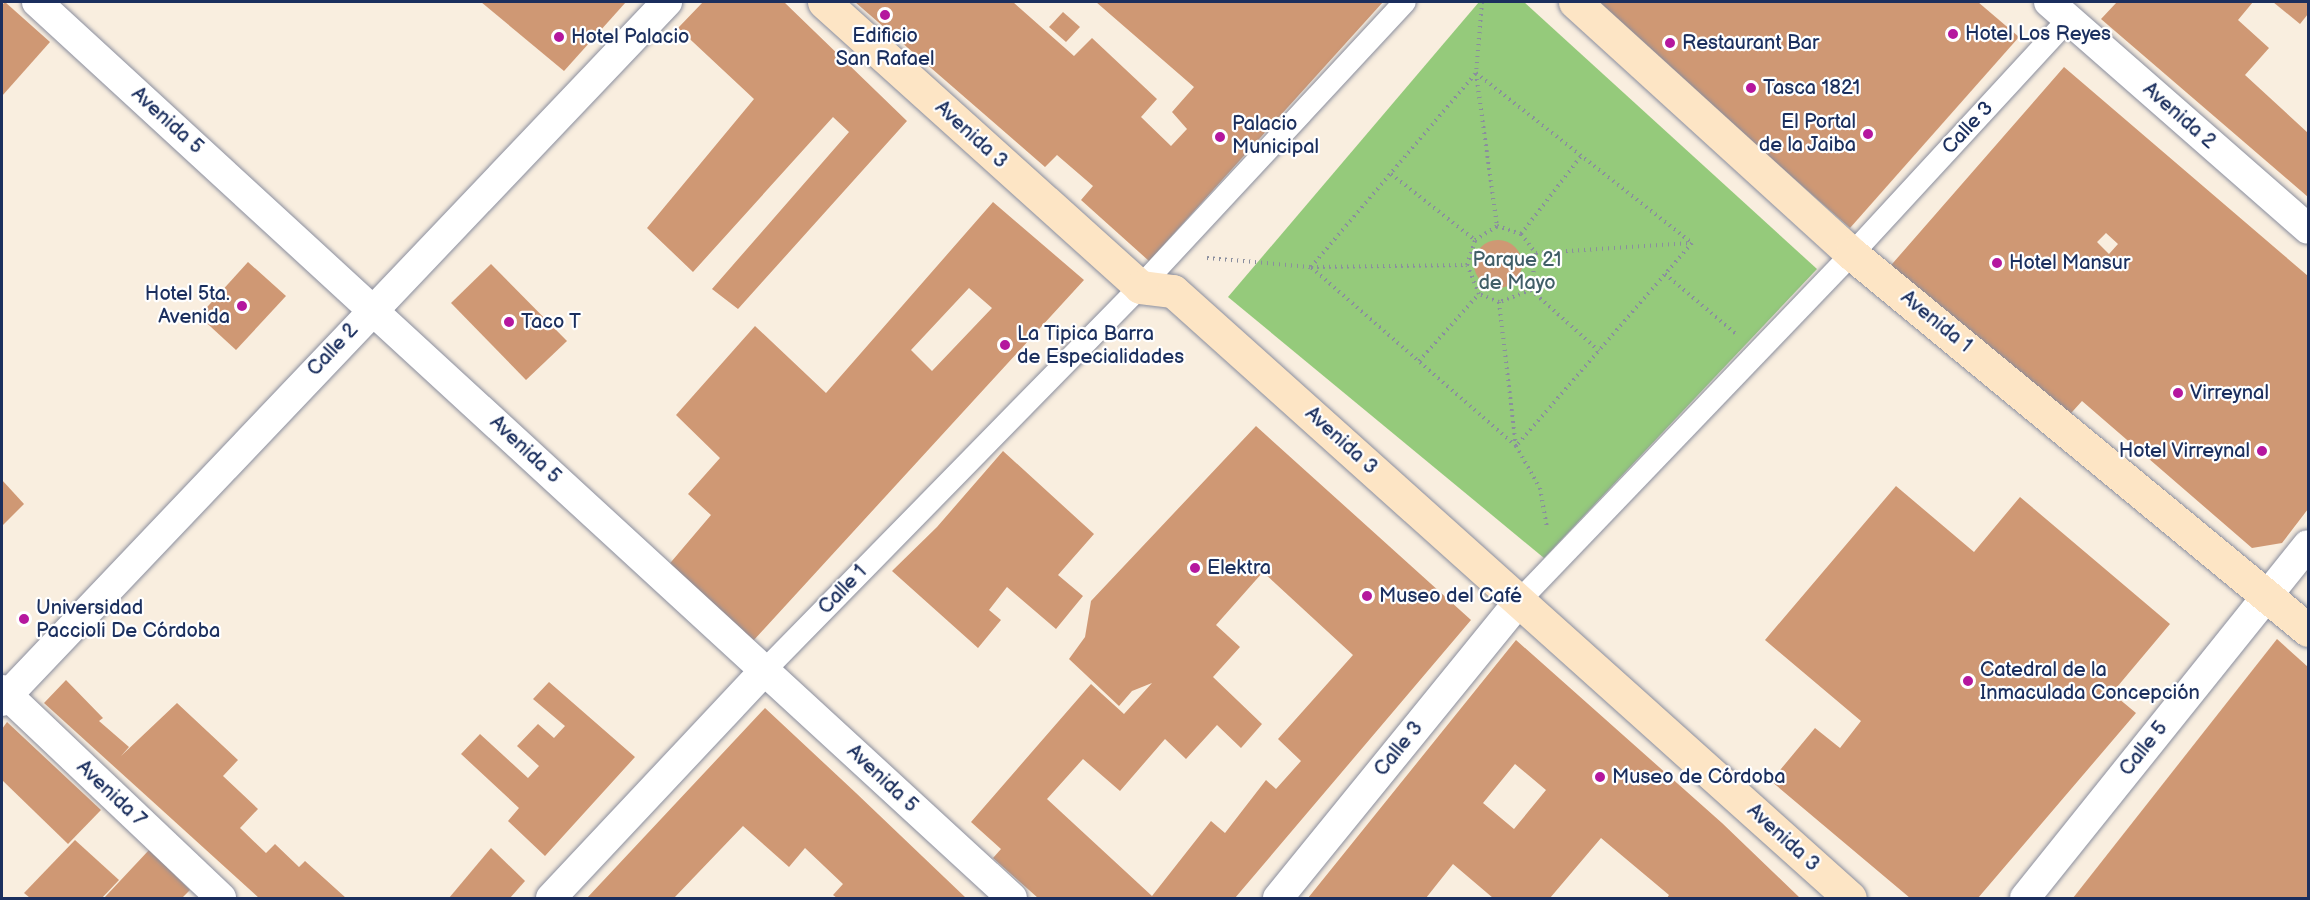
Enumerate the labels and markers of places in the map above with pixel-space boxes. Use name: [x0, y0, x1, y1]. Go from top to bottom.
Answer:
marker: Edificio San Rafael: [878, 8, 892, 22]
place label: Hotel Los Reyes: [1965, 22, 2111, 46]
place label: Edificio San Rafael: [836, 24, 934, 71]
place label: Hotel Palacio: [571, 25, 689, 49]
marker: Hotel Los Reyes: [1946, 27, 1960, 41]
marker: Hotel Palacio: [552, 30, 566, 44]
place label: Restaurant Bar: [1682, 31, 1819, 55]
marker: Restaurant Bar: [1663, 36, 1677, 50]
place label: Tasca 1821: [1763, 76, 1860, 100]
marker: Tasca 1821: [1744, 81, 1758, 95]
place label: El Portal de la Jaiba: [1758, 110, 1856, 157]
place label: Palacio Municipal: [1232, 113, 1319, 160]
marker: El Portal de la Jaiba: [1861, 127, 1875, 141]
marker: Palacio Municipal: [1213, 130, 1227, 144]
place label: Hotel Mansur: [2009, 251, 2130, 275]
marker: Hotel Mansur: [1990, 256, 2004, 270]
place label: Hotel 5ta. Avenida: [145, 282, 230, 329]
marker: Hotel 5ta. Avenida: [235, 299, 249, 313]
place label: Taco T: [521, 310, 582, 334]
marker: Taco T: [502, 315, 516, 329]
place label: La Tipica Barra de Especialidades: [1017, 322, 1184, 369]
marker: La Tipica Barra de Especialidades: [998, 338, 1012, 352]
place label: Virreynal: [2190, 381, 2269, 405]
marker: Virreynal: [2171, 386, 2185, 400]
place label: Hotel Virreynal: [2118, 439, 2250, 463]
marker: Hotel Virreynal: [2255, 444, 2269, 458]
place label: Elektra: [1207, 556, 1271, 580]
marker: Elektra: [1188, 561, 1202, 575]
place label: Museo del Café: [1379, 584, 1522, 608]
marker: Museo del Café: [1360, 589, 1374, 603]
place label: Universidad Paccioli De Córdoba: [36, 596, 220, 643]
marker: Universidad Paccioli De Córdoba: [17, 612, 31, 626]
place label: Catedral de la Inmaculada Concepción: [1980, 658, 2200, 705]
marker: Catedral de la Inmaculada Concepción: [1961, 674, 1975, 688]
place label: Museo de Córdoba: [1612, 765, 1785, 789]
marker: Museo de Córdoba: [1593, 770, 1607, 784]

